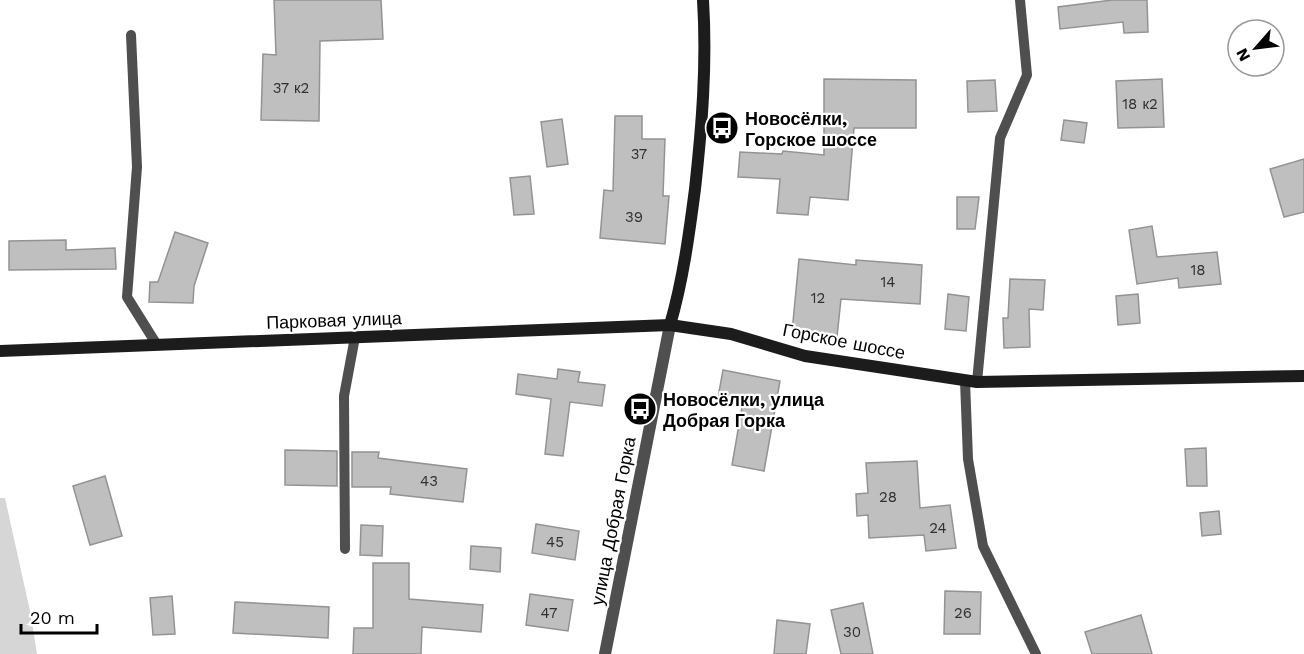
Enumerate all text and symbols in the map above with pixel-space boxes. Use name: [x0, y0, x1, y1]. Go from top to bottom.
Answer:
north arrow: [1226, 18, 1286, 78]
text: N: [1232, 45, 1254, 65]
house number: 37 к2: [273, 79, 309, 97]
house number: 18 к2: [1122, 95, 1158, 113]
place label: Новосёлки, Горское шоссе: [745, 108, 877, 150]
bus stop icon: Новосёлки, Горское шоссе: [704, 110, 740, 146]
house number: 37: [631, 145, 647, 163]
house number: 39: [625, 208, 643, 226]
house number: 18: [1190, 261, 1206, 279]
house number: 14: [880, 273, 896, 291]
house number: 12: [811, 289, 825, 307]
street label: Парковая улица: [266, 307, 403, 333]
street label: Горское шоссе: [781, 319, 907, 363]
place label: Новосёлки, улица Добрая Горка: [663, 389, 825, 431]
bus stop icon: Новосёлки, улица Добрая Горка: [622, 391, 658, 427]
street label: улица Добрая Горка: [586, 434, 640, 607]
house number: 43: [420, 472, 438, 490]
house number: 28: [879, 488, 897, 506]
house number: 24: [929, 519, 947, 537]
house number: 45: [546, 533, 564, 551]
scale bar: [21, 597, 98, 635]
house number: 47: [541, 604, 557, 622]
house number: 26: [954, 604, 972, 622]
text: 20 m: [30, 607, 75, 628]
house number: 30: [843, 623, 861, 641]

